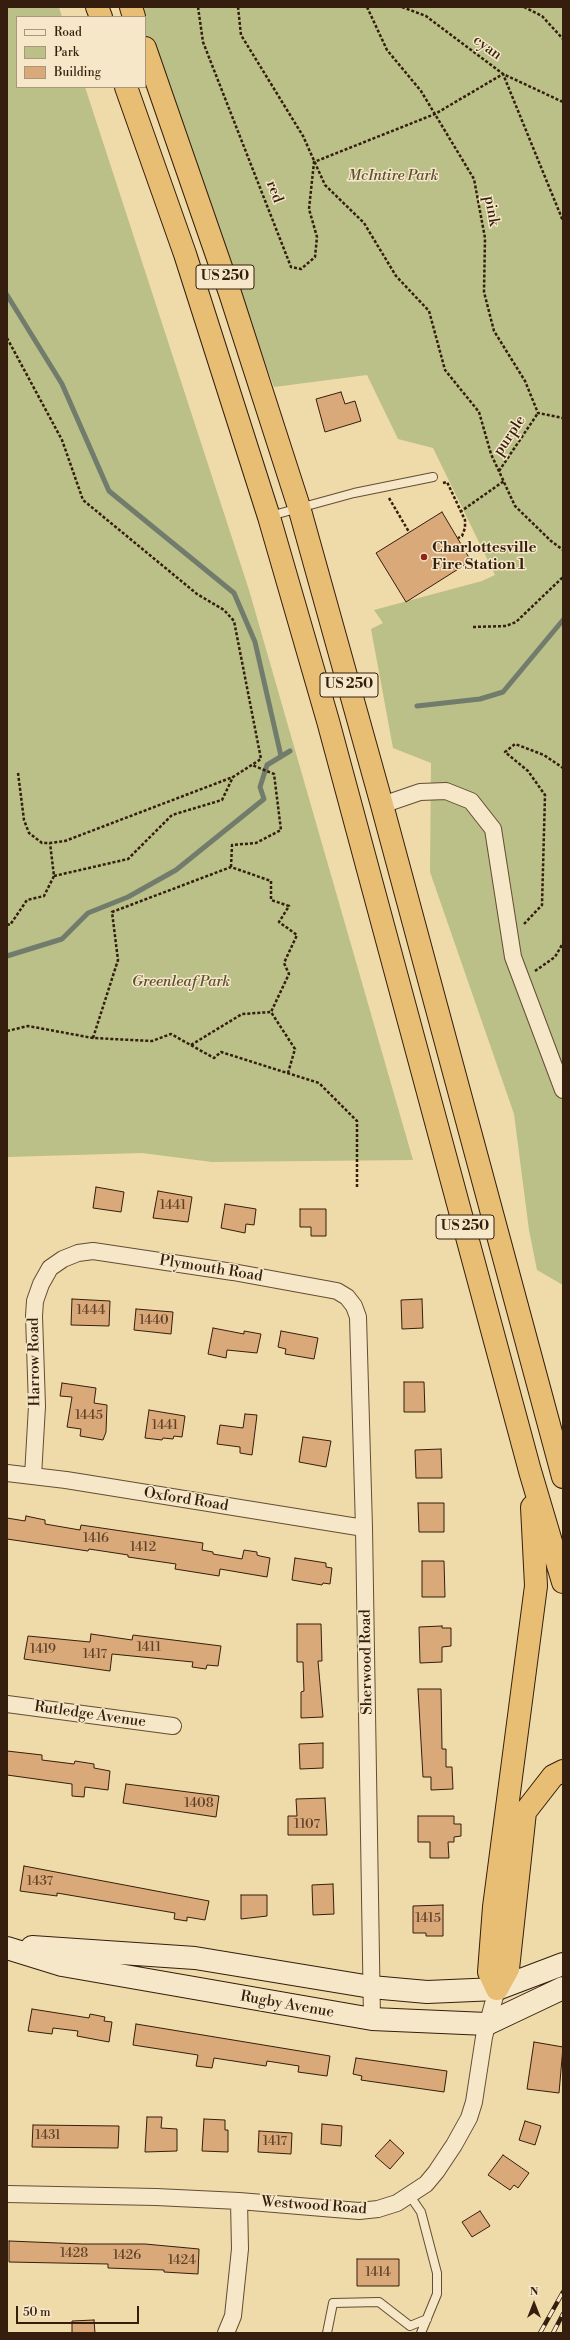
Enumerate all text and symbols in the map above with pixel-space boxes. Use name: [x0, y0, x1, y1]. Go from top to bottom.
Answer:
legend: [16, 16, 146, 88]
text: Road: [54, 25, 82, 40]
street label: cyan: [469, 32, 505, 64]
text: Park: [54, 45, 79, 60]
text: Building: [54, 65, 101, 80]
park label: McIntire Park: [348, 167, 438, 185]
street label: red: [262, 178, 286, 206]
street label: pink: [479, 194, 503, 228]
road number: US 250: [196, 265, 254, 289]
street label: purple: [490, 412, 530, 460]
place label: Charlottesville Fire Station 1: [432, 539, 537, 574]
marker: Charlottesville Fire Station 1: [419, 552, 429, 562]
road number: US 250: [320, 673, 378, 697]
park label: Greenleaf Park: [132, 973, 230, 991]
house number: 1441: [160, 1198, 186, 1214]
road number: US 250: [436, 1215, 494, 1239]
street label: Plymouth Road: [158, 1252, 264, 1286]
house number: 1444: [77, 1303, 105, 1319]
house number: 1440: [139, 1313, 169, 1329]
street label: Harrow Road: [25, 1317, 45, 1407]
house number: 1445: [75, 1408, 103, 1424]
house number: 1441: [152, 1418, 178, 1434]
street label: Oxford Road: [142, 1484, 230, 1516]
house number: 1416: [83, 1531, 109, 1547]
house number: 1412: [130, 1540, 156, 1556]
street label: Sherwood Road: [357, 1609, 377, 1715]
house number: 1411: [137, 1640, 161, 1656]
house number: 1419: [30, 1642, 56, 1658]
house number: 1417: [83, 1647, 107, 1663]
street label: Rutledge Avenue: [33, 1698, 147, 1732]
house number: 1408: [184, 1796, 214, 1812]
house number: 1107: [294, 1817, 320, 1833]
house number: 1437: [27, 1874, 53, 1890]
house number: 1415: [415, 1911, 441, 1927]
street label: Rugby Avenue: [239, 1988, 335, 2022]
house number: 1431: [35, 2128, 61, 2144]
house number: 1417: [263, 2134, 287, 2150]
street label: Westwood Road: [261, 2193, 367, 2219]
house number: 1428: [60, 2246, 88, 2262]
house number: 1426: [113, 2248, 141, 2264]
house number: 1424: [168, 2253, 196, 2269]
house number: 1414: [365, 2265, 391, 2281]
north arrow: [514, 2284, 554, 2324]
text: N: [530, 2285, 538, 2299]
scale bar: [18, 2298, 141, 2324]
text: 50 m: [23, 2305, 51, 2320]

